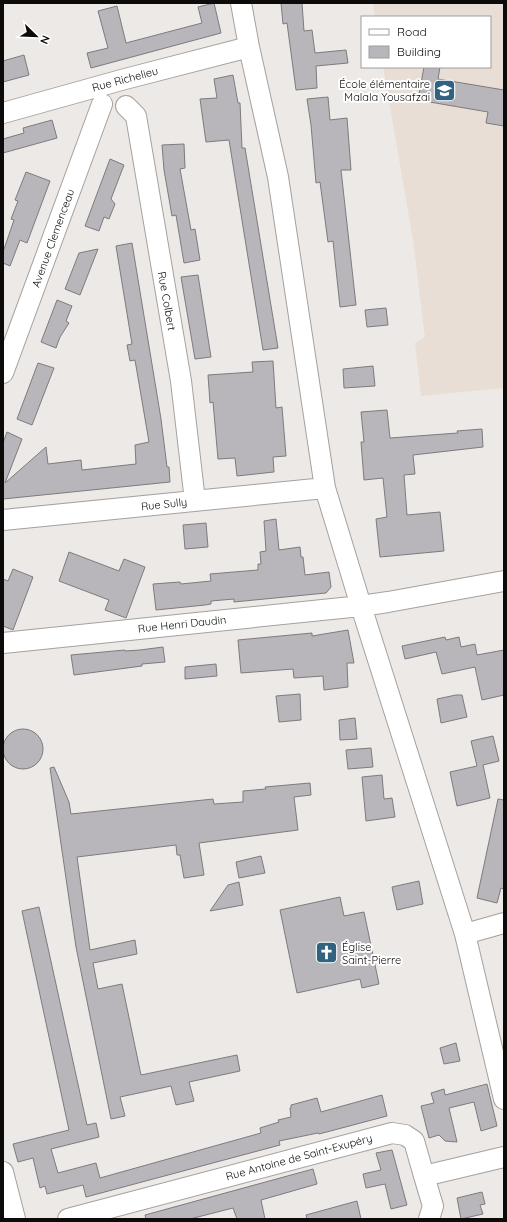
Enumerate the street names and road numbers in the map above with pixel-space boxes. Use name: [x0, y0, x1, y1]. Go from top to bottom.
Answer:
street label: Rue Richelieu: [90, 63, 160, 95]
street label: Avenue Clemenceau: [29, 187, 77, 289]
street label: Rue Colbert: [155, 270, 179, 332]
street label: Rue Sully: [140, 495, 188, 513]
street label: Rue Henri Daudin: [137, 612, 227, 636]
street label: Rue Antoine de Saint-Exupéry: [224, 1131, 374, 1183]

